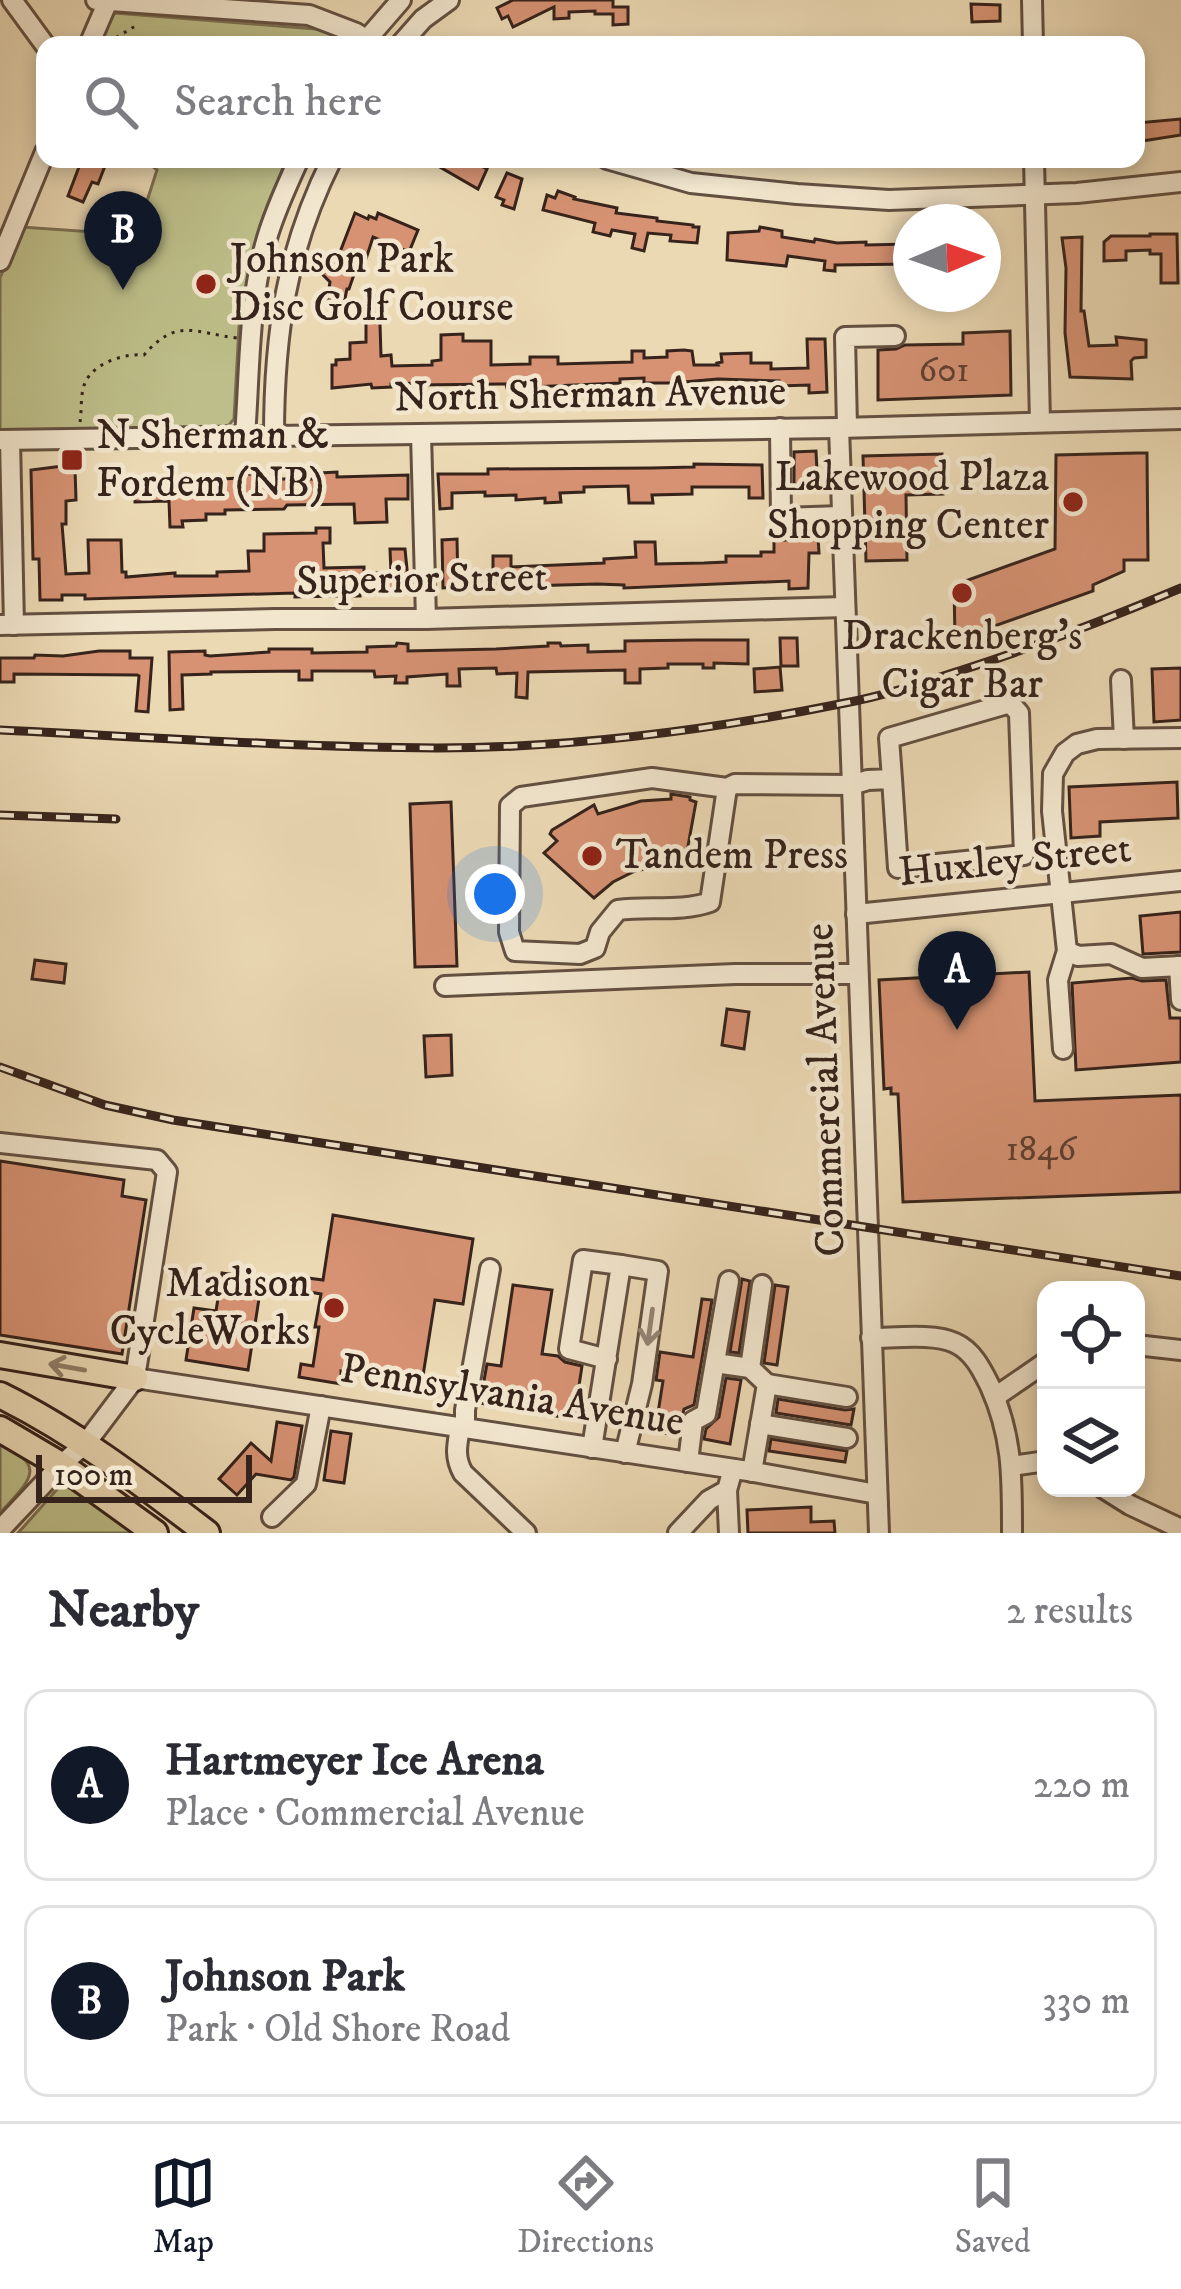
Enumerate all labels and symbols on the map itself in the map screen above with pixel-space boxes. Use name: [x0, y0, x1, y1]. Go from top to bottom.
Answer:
pin: B: [84, 191, 162, 290]
north arrow: [893, 204, 1001, 312]
place label: Johnson Park Disc Golf Course: [226, 234, 514, 334]
marker: Johnson Park Disc Golf Course: [193, 271, 219, 297]
house number: 601: [918, 348, 970, 393]
street label: North Sherman Avenue: [393, 366, 787, 424]
place label: N Sherman & Fordem (NB): [96, 410, 329, 510]
marker: N Sherman & Fordem (NB): [59, 447, 85, 473]
place label: Lakewood Plaza Shopping Center: [767, 452, 1049, 552]
marker: Lakewood Plaza Shopping Center: [1060, 489, 1086, 515]
street label: Superior Street: [296, 552, 548, 608]
marker: Drackenberg's Cigar Bar: [949, 580, 975, 606]
place label: Drackenberg's Cigar Bar: [842, 611, 1082, 711]
street label: Huxley Street: [896, 823, 1134, 899]
place label: Tandem Press: [616, 830, 848, 882]
marker: Tandem Press: [579, 843, 605, 869]
your location: [465, 864, 525, 924]
street label: Commercial Avenue: [794, 922, 858, 1258]
pin: A: [918, 931, 996, 1030]
house number: 1846: [1006, 1127, 1078, 1172]
place label: Madison CycleWorks: [109, 1258, 310, 1358]
marker: Madison CycleWorks: [321, 1295, 347, 1321]
one-way arrow: [638, 1307, 661, 1346]
street label: Pennsylvania Avenue: [336, 1343, 688, 1449]
one-way arrow: [49, 1355, 88, 1378]
scale bar: [36, 1449, 252, 1502]

